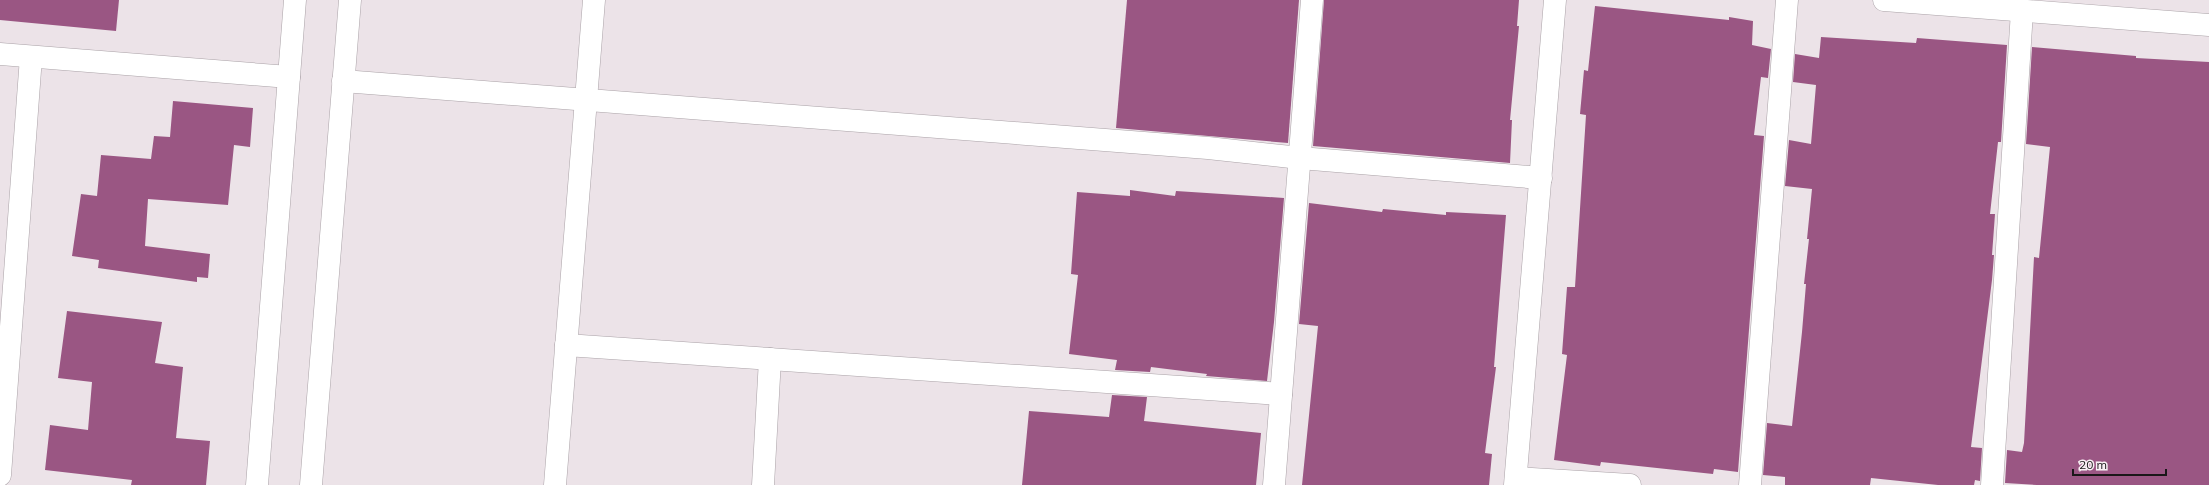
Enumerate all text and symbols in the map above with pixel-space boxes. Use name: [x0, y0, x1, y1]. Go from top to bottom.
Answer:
scale bar: [2073, 451, 2166, 477]
text: 20 m: [2079, 457, 2107, 472]

